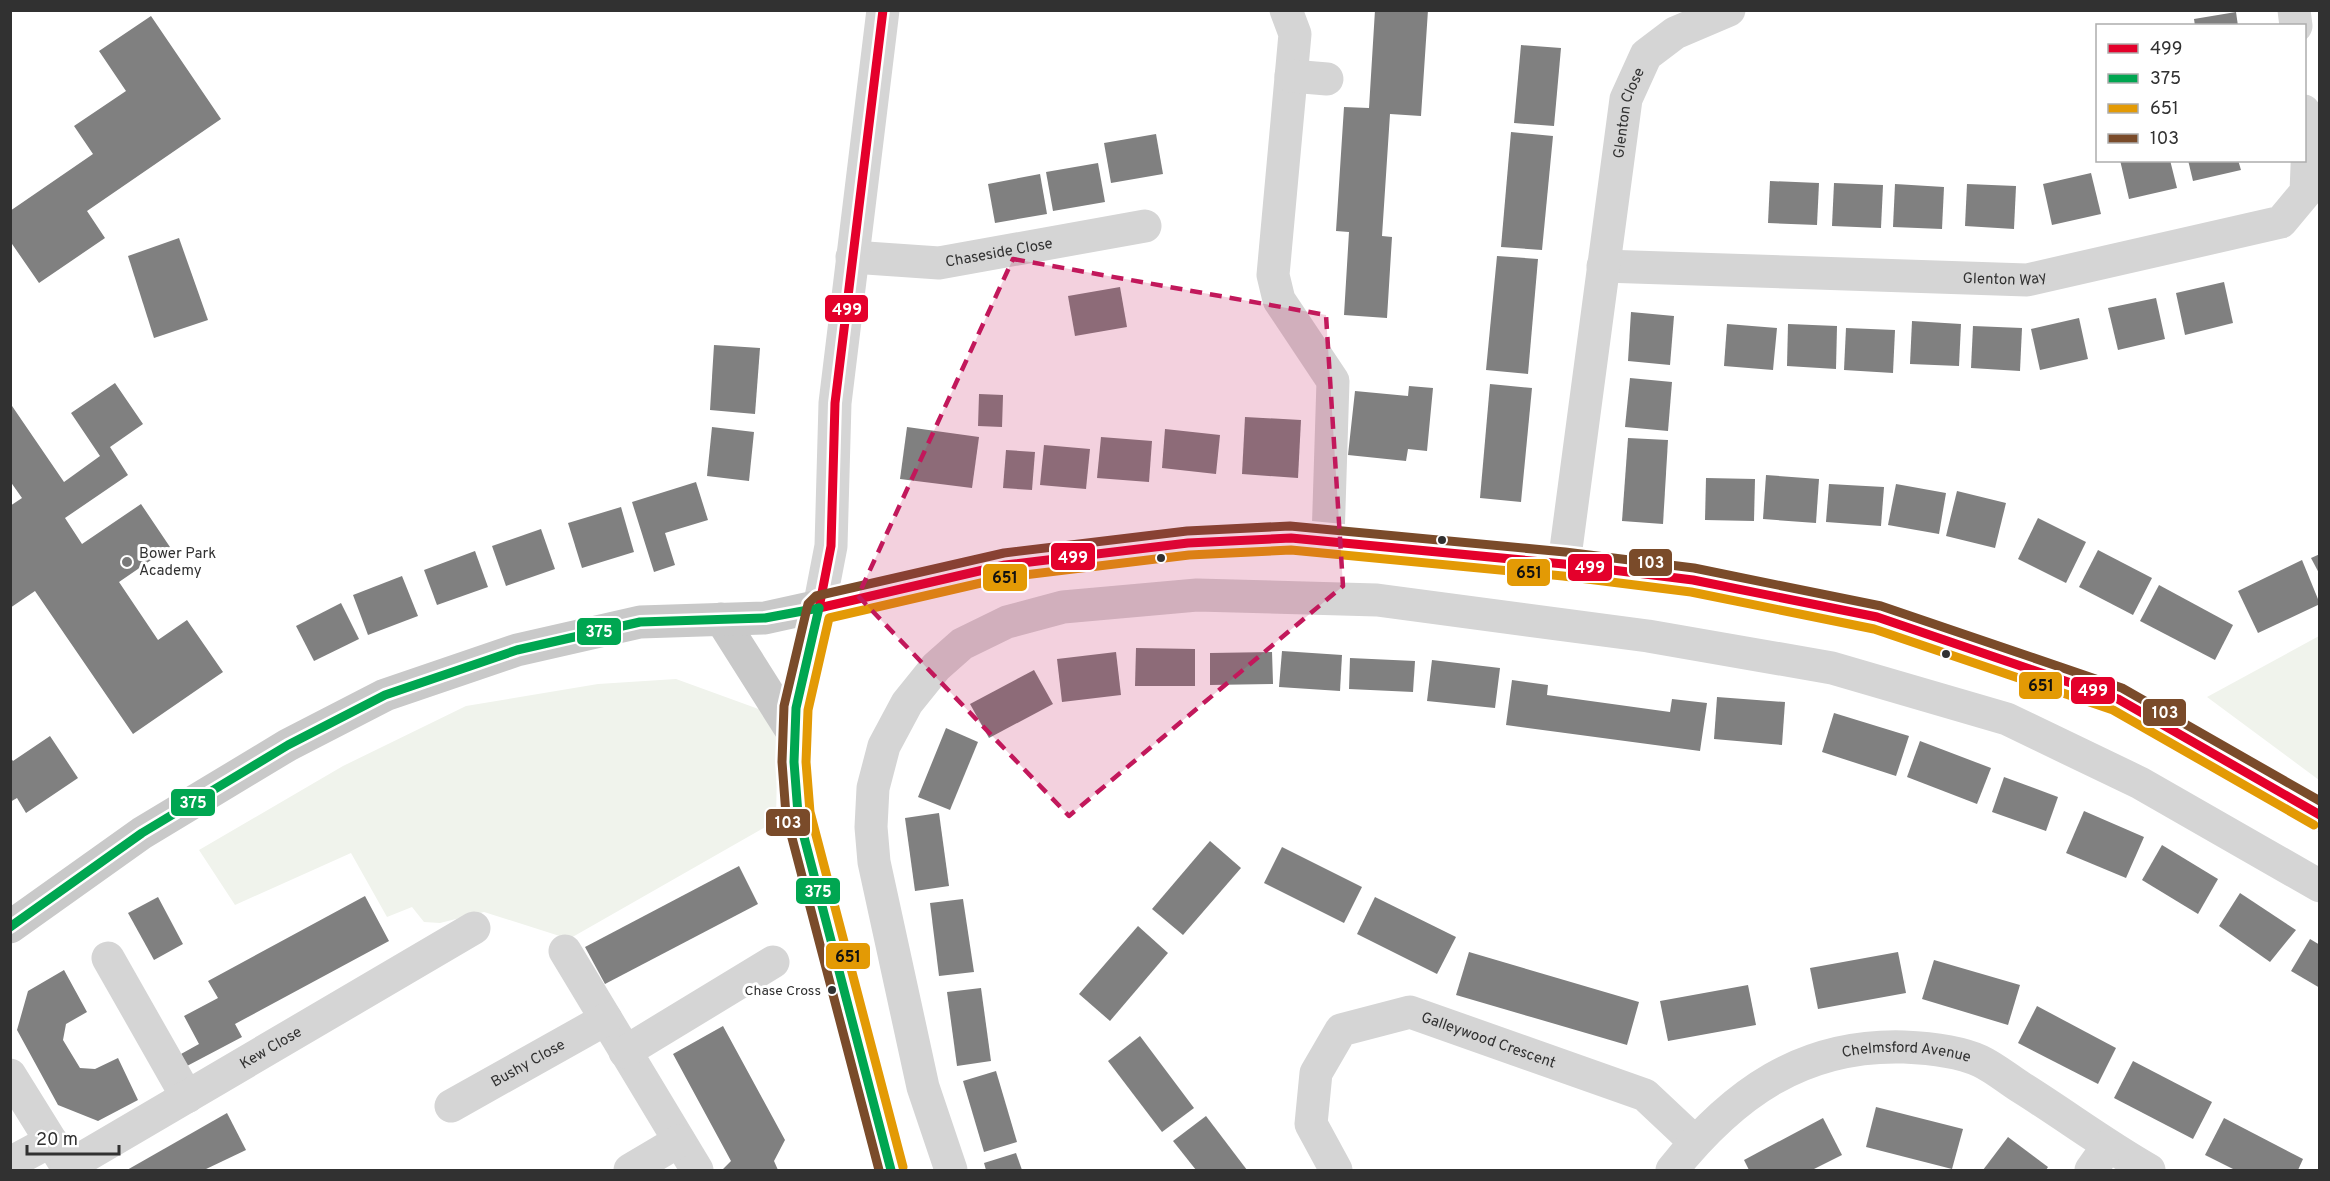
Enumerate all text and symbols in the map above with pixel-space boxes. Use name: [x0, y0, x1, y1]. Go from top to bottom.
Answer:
legend: [2096, 24, 2306, 162]
text: 499: [2150, 38, 2182, 61]
street label: Glenton Close: [1610, 65, 1650, 160]
text: 375: [2150, 68, 2181, 91]
text: 651: [2150, 98, 2179, 121]
text: 103: [2150, 128, 2179, 151]
street label: Chaseside Close: [944, 235, 1054, 273]
street label: Glenton Way: [1962, 268, 2049, 291]
line badge: 499: [824, 294, 869, 323]
text: 499: [832, 301, 862, 321]
unlabelled marker: [1436, 534, 1448, 546]
line badge: 499: [1050, 542, 1096, 571]
place label: Bower Park Academy: [139, 545, 216, 581]
line badge: 103: [1628, 548, 1673, 577]
text: 499: [1058, 549, 1088, 569]
unlabelled marker: [1155, 552, 1167, 564]
line badge: 499: [1567, 553, 1613, 582]
text: 103: [1638, 554, 1664, 574]
marker: Bower Park Academy: [120, 555, 134, 569]
line badge: 651: [1506, 558, 1551, 587]
text: 499: [1575, 559, 1605, 579]
line badge: 651: [982, 563, 1028, 592]
text: 651: [1516, 564, 1542, 584]
text: 651: [992, 569, 1018, 589]
line badge: 375: [576, 617, 622, 646]
text: 375: [585, 623, 613, 643]
unlabelled marker: [1940, 648, 1952, 660]
line badge: 651: [2018, 671, 2063, 700]
line badge: 499: [2070, 676, 2116, 705]
text: 651: [2028, 677, 2054, 697]
text: 499: [2078, 682, 2108, 702]
line badge: 103: [2142, 698, 2187, 727]
text: 103: [2152, 704, 2178, 724]
line badge: 375: [170, 788, 216, 817]
text: 375: [179, 794, 207, 814]
line badge: 103: [765, 808, 811, 837]
text: 103: [775, 814, 801, 834]
line badge: 375: [795, 877, 841, 905]
text: 375: [804, 883, 832, 903]
line badge: 651: [825, 942, 871, 970]
text: 651: [835, 948, 861, 968]
place label: Chase Cross: [744, 983, 821, 1000]
marker: Chase Cross: [826, 984, 838, 996]
street label: Galleywood Crescent: [1418, 1009, 1558, 1074]
street label: Kew Close: [237, 1023, 306, 1074]
street label: Bushy Close: [488, 1036, 569, 1093]
street label: Chelmsford Avenue: [1840, 1039, 1973, 1068]
scale bar: [27, 1118, 118, 1156]
text: 20 m: [36, 1129, 78, 1152]

